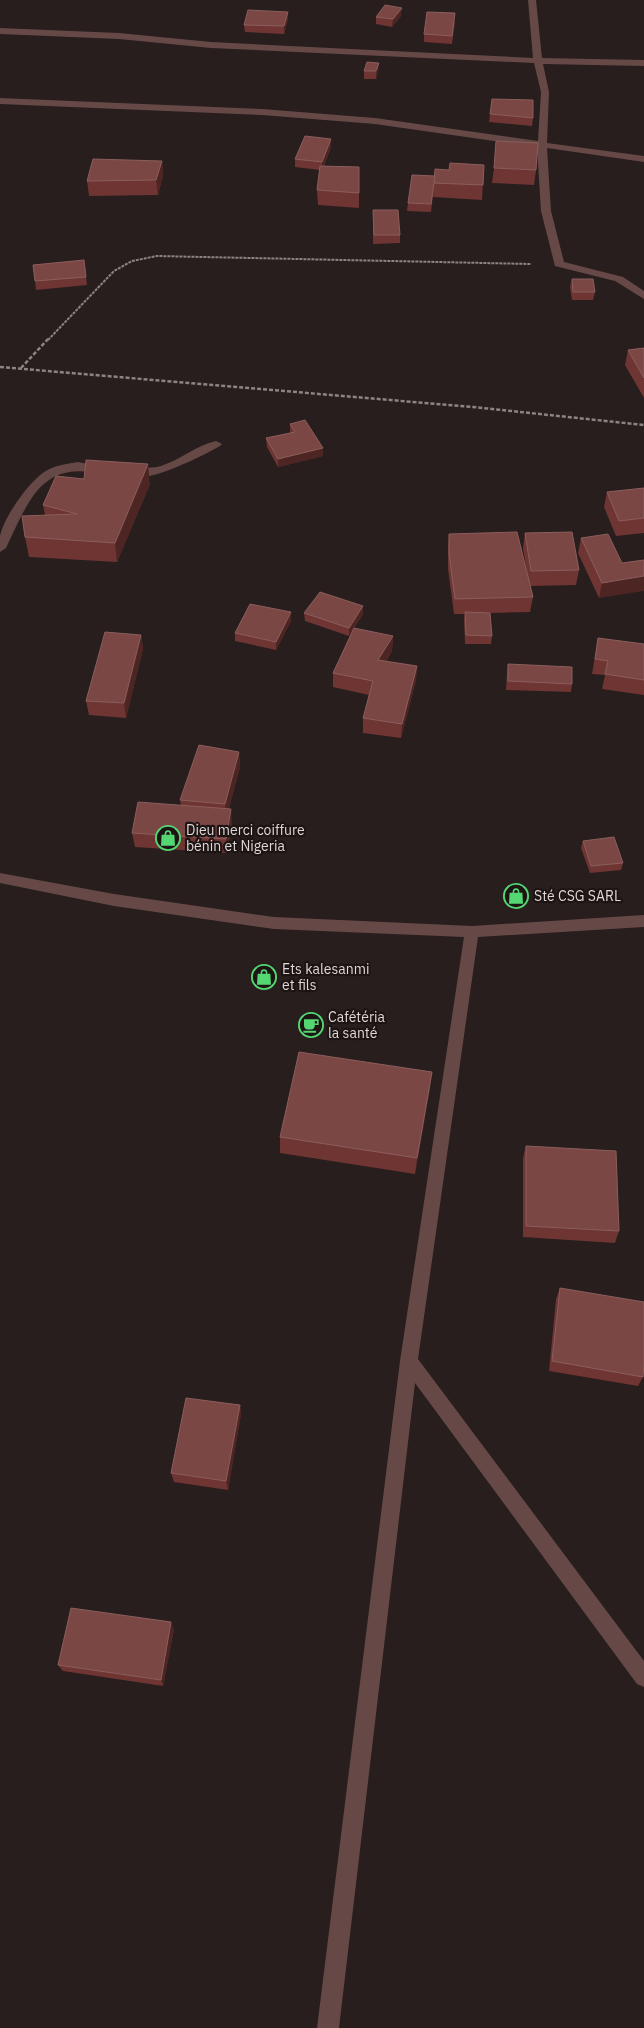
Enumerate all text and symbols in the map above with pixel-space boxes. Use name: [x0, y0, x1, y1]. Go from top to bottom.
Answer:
place label: Dieu merci coiffure bénin et Nigeria: [186, 821, 305, 855]
shop icon: Dieu merci coiffure bénin et Nigeria: [155, 825, 181, 851]
shop icon: Sté CSG SARL: [503, 883, 529, 909]
place label: Sté CSG SARL: [534, 887, 621, 905]
place label: Ets kalesanmi et fils: [282, 960, 369, 994]
shop icon: Ets kalesanmi et fils: [251, 964, 277, 990]
place label: Cafétéria la santé: [328, 1008, 386, 1042]
cafe icon: Cafétéria la santé: [298, 1012, 324, 1038]

